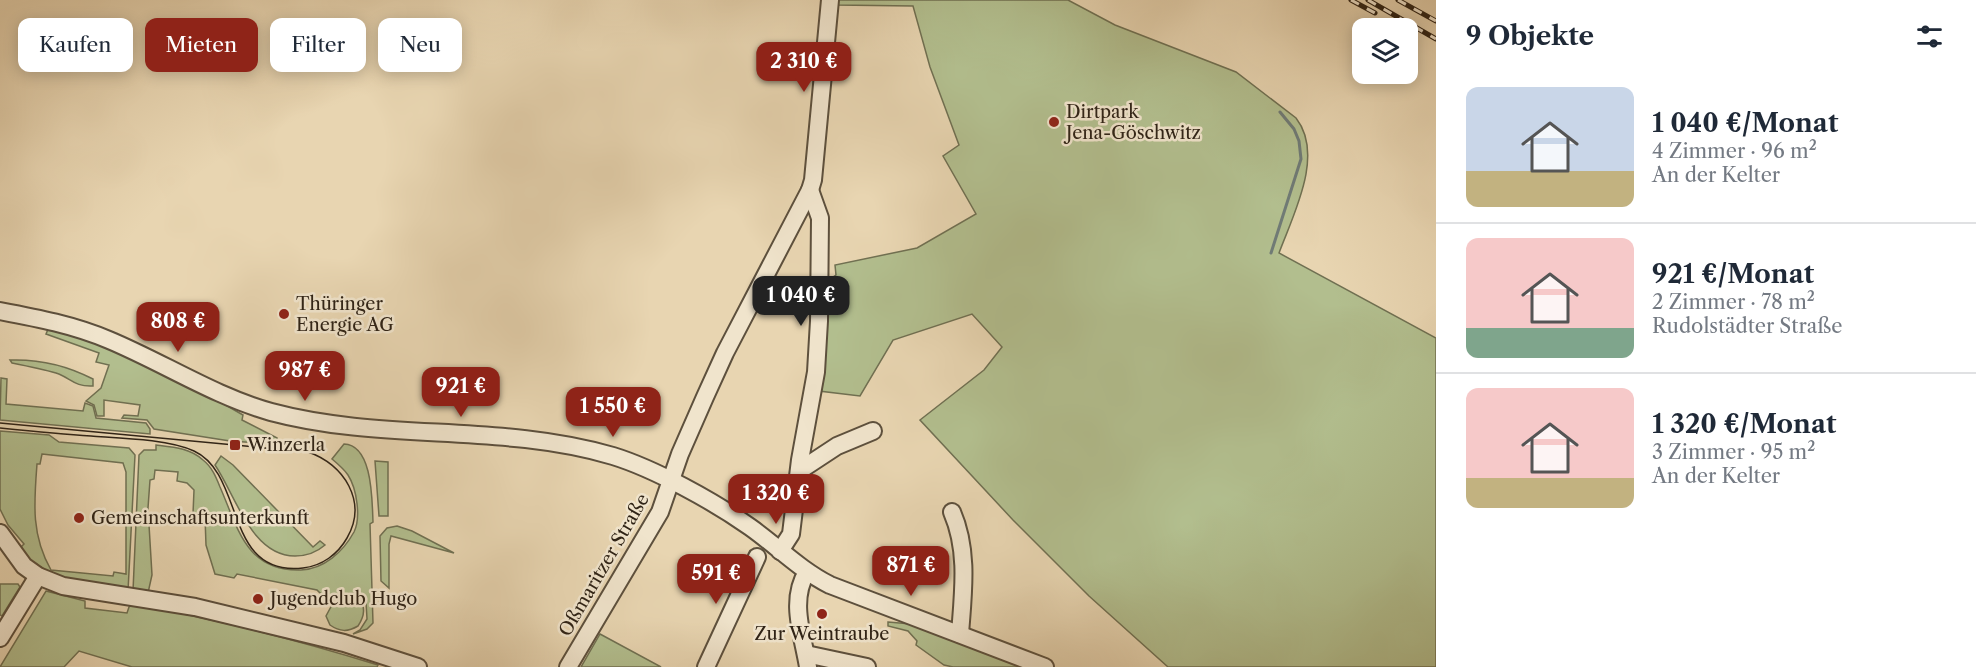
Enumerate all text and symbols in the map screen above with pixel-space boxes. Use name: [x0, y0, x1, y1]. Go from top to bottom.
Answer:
chip: Kaufen: [18, 18, 133, 72]
chip: Mieten: [145, 18, 258, 72]
chip: Filter: [270, 18, 366, 72]
chip: Neu: [378, 18, 462, 72]
map controls: [1352, 18, 1418, 84]
button: layers: [1352, 18, 1418, 84]
text: 9 Objekte: [1466, 20, 1594, 52]
icon: filters: [1913, 20, 1946, 53]
pin: 2 310 €: [749, 42, 859, 93]
text: 2 310 €: [770, 49, 838, 73]
place label: Dirtpark Jena-Göschwitz: [1063, 101, 1201, 144]
text: 1 040 €/Monat: [1652, 107, 1838, 139]
icon: home: [1514, 111, 1586, 183]
marker: Dirtpark Jena-Göschwitz: [1047, 115, 1061, 129]
text: 4 Zimmer · 96 m²: [1652, 139, 1817, 163]
text: An der Kelter: [1652, 163, 1780, 187]
text: 921 €/Monat: [1652, 258, 1814, 290]
icon: home: [1514, 262, 1586, 334]
pin: 1 040 €: [746, 276, 856, 327]
text: 1 040 €: [766, 283, 836, 307]
text: 2 Zimmer · 78 m²: [1652, 290, 1815, 314]
place label: Thüringer Energie AG: [296, 293, 394, 336]
pin: 808 €: [136, 302, 220, 353]
marker: Thüringer Energie AG: [277, 307, 291, 321]
text: 808 €: [150, 309, 206, 333]
text: Rudolstädter Straße: [1652, 314, 1842, 338]
pin: 987 €: [263, 351, 347, 402]
text: 987 €: [279, 358, 331, 382]
pin: 921 €: [419, 367, 503, 418]
text: 921 €: [436, 374, 486, 398]
pin: 1 550 €: [558, 387, 668, 438]
text: 1 550 €: [580, 394, 646, 418]
text: 1 320 €/Monat: [1652, 408, 1836, 440]
icon: home: [1514, 412, 1586, 484]
place label: Winzerla: [246, 434, 326, 456]
marker: Winzerla: [228, 438, 242, 452]
text: 3 Zimmer · 95 m²: [1652, 440, 1815, 464]
text: An der Kelter: [1652, 464, 1780, 488]
pin: 1 320 €: [721, 474, 831, 525]
text: 1 320 €: [742, 481, 810, 505]
street label: Oßmaritzer Straße: [554, 490, 654, 640]
place label: Gemeinschaftsunterkunft: [91, 507, 310, 529]
marker: Gemeinschaftsunterkunft: [72, 511, 86, 525]
pin: 871 €: [869, 546, 953, 597]
text: 871 €: [886, 553, 936, 577]
pin: 591 €: [674, 554, 758, 605]
text: 591 €: [691, 561, 741, 585]
place label: Jugendclub Hugo: [267, 588, 417, 610]
marker: Jugendclub Hugo: [251, 592, 265, 606]
marker: Zur Weintraube: [815, 607, 829, 621]
place label: Zur Weintraube: [755, 623, 889, 645]

